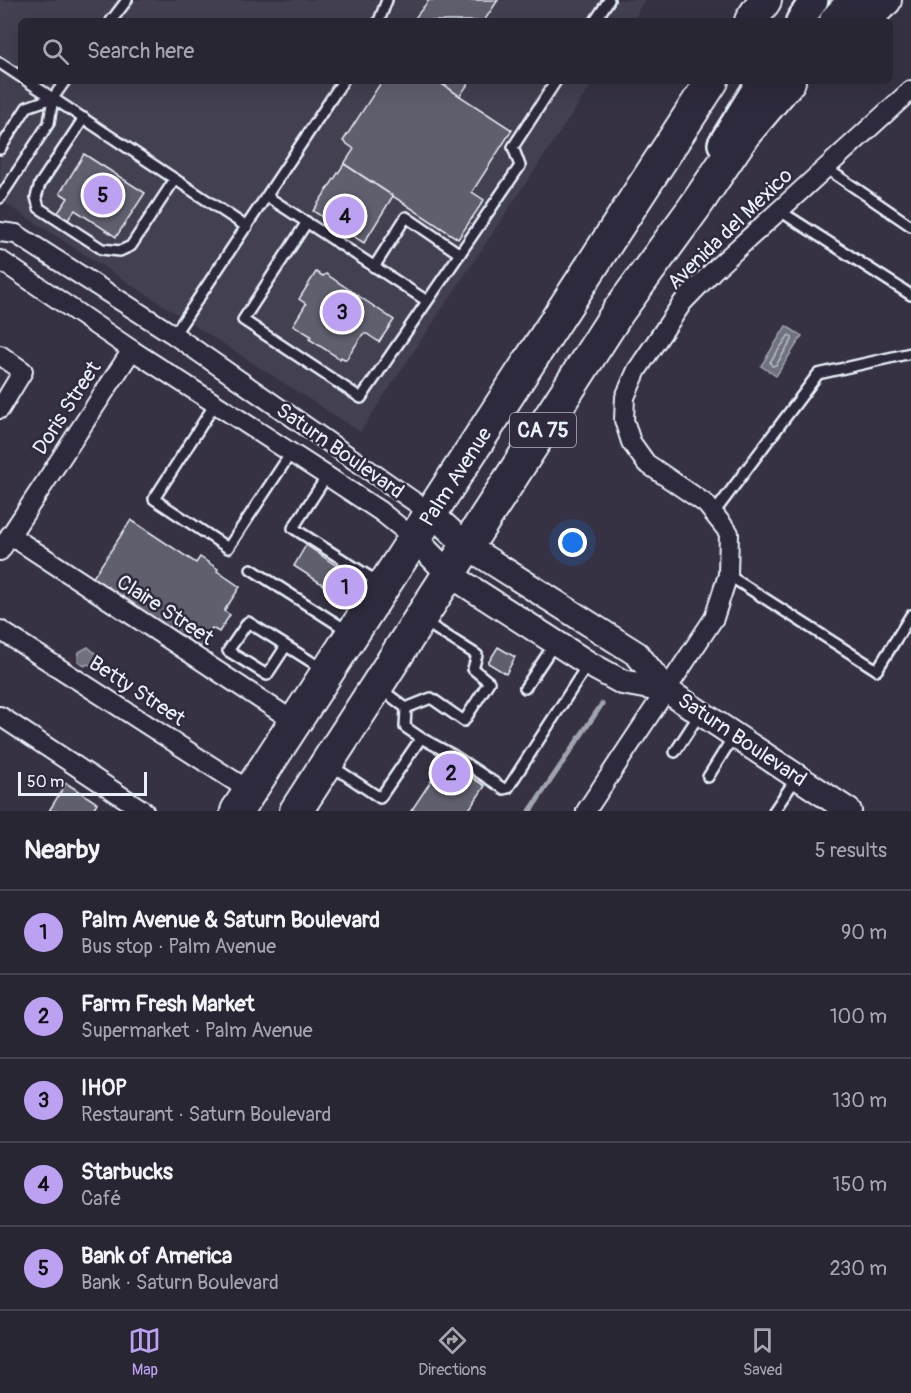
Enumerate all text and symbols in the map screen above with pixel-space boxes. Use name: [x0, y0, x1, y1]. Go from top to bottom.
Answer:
search box: [18, 18, 893, 84]
icon: search: [39, 35, 72, 68]
text: Search here: [87, 37, 194, 65]
street label: Avenida del Mexico: [662, 162, 798, 296]
pin: 5: [84, 172, 122, 218]
pin: 4: [326, 194, 364, 238]
pin: 3: [322, 290, 362, 334]
street label: Doris Street: [27, 356, 108, 460]
street label: Saturn Boulevard: [271, 397, 409, 505]
road number: CA 75: [510, 413, 576, 447]
street label: Palm Avenue: [414, 422, 499, 532]
your location: [558, 528, 587, 557]
pin: 1: [326, 564, 364, 610]
street label: Claire Street: [111, 569, 219, 652]
street label: Betty Street: [84, 650, 191, 732]
street label: Saturn Boulevard: [672, 687, 812, 793]
pin: 2: [432, 750, 470, 796]
scale bar: [18, 769, 147, 796]
text: 50 m: [27, 772, 64, 792]
text: Nearby: [24, 834, 100, 866]
text: 5 results: [815, 838, 887, 863]
text: Palm Avenue & Saturn Boulevard: [81, 906, 380, 934]
text: 1: [40, 920, 47, 945]
text: 90 m: [841, 920, 887, 945]
text: Bus stop · Palm Avenue: [81, 934, 276, 959]
text: Farm Fresh Market: [81, 990, 255, 1018]
text: 2: [38, 1004, 49, 1029]
text: 100 m: [830, 1004, 887, 1029]
text: Supermarket · Palm Avenue: [81, 1018, 313, 1043]
text: IHOP: [81, 1074, 127, 1102]
text: 3: [38, 1088, 49, 1113]
text: 130 m: [832, 1088, 887, 1113]
text: Restaurant · Saturn Boulevard: [81, 1102, 331, 1127]
text: Starbucks: [81, 1158, 173, 1186]
text: 4: [38, 1172, 49, 1197]
text: 150 m: [833, 1172, 887, 1197]
text: Café: [81, 1186, 121, 1211]
text: Bank of America: [81, 1242, 232, 1270]
text: 5: [38, 1256, 49, 1281]
text: 230 m: [830, 1256, 887, 1281]
text: Bank · Saturn Boulevard: [81, 1270, 279, 1295]
tab: Map: [128, 1324, 161, 1380]
tab: Directions: [418, 1324, 486, 1380]
tab: Saved: [743, 1324, 783, 1380]

